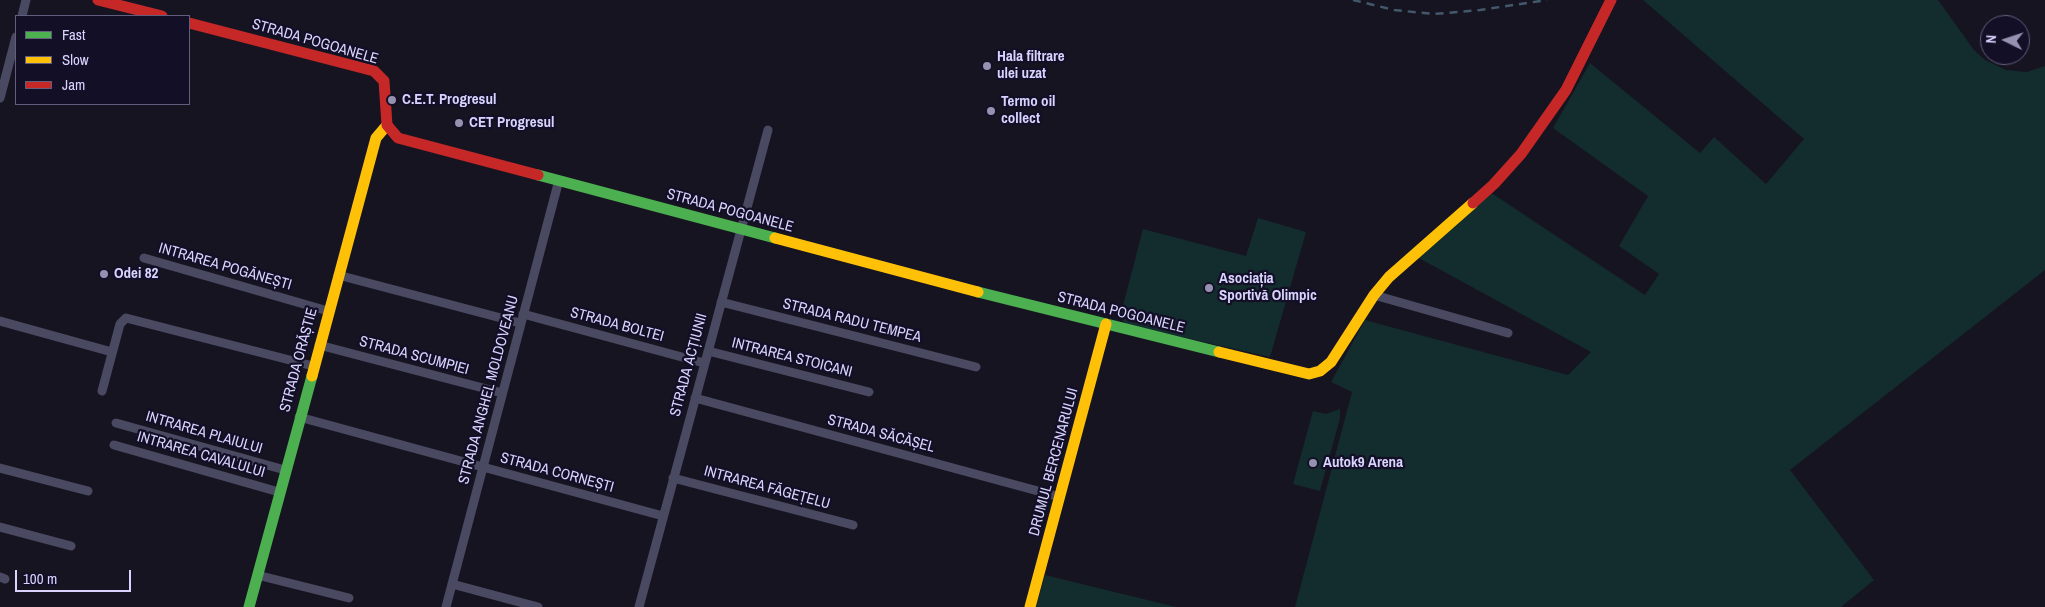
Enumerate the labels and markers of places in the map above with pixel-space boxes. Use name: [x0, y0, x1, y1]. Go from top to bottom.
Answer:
place label: Hala filtrare ulei uzat: [997, 48, 1065, 83]
marker: Hala filtrare ulei uzat: [981, 60, 993, 72]
place label: C.E.T. Progresul: [402, 91, 496, 109]
place label: Termo oil collect: [1001, 93, 1055, 128]
marker: C.E.T. Progresul: [386, 94, 398, 106]
marker: Termo oil collect: [985, 105, 997, 117]
place label: CET Progresul: [469, 114, 554, 132]
marker: CET Progresul: [453, 117, 465, 129]
place label: Odei 82: [114, 265, 158, 283]
marker: Odei 82: [98, 268, 110, 280]
place label: Asociația Sportivă Olimpic: [1219, 270, 1317, 305]
marker: Asociația Sportivă Olimpic: [1203, 282, 1215, 294]
place label: Autok9 Arena: [1323, 454, 1403, 472]
marker: Autok9 Arena: [1307, 457, 1319, 469]

